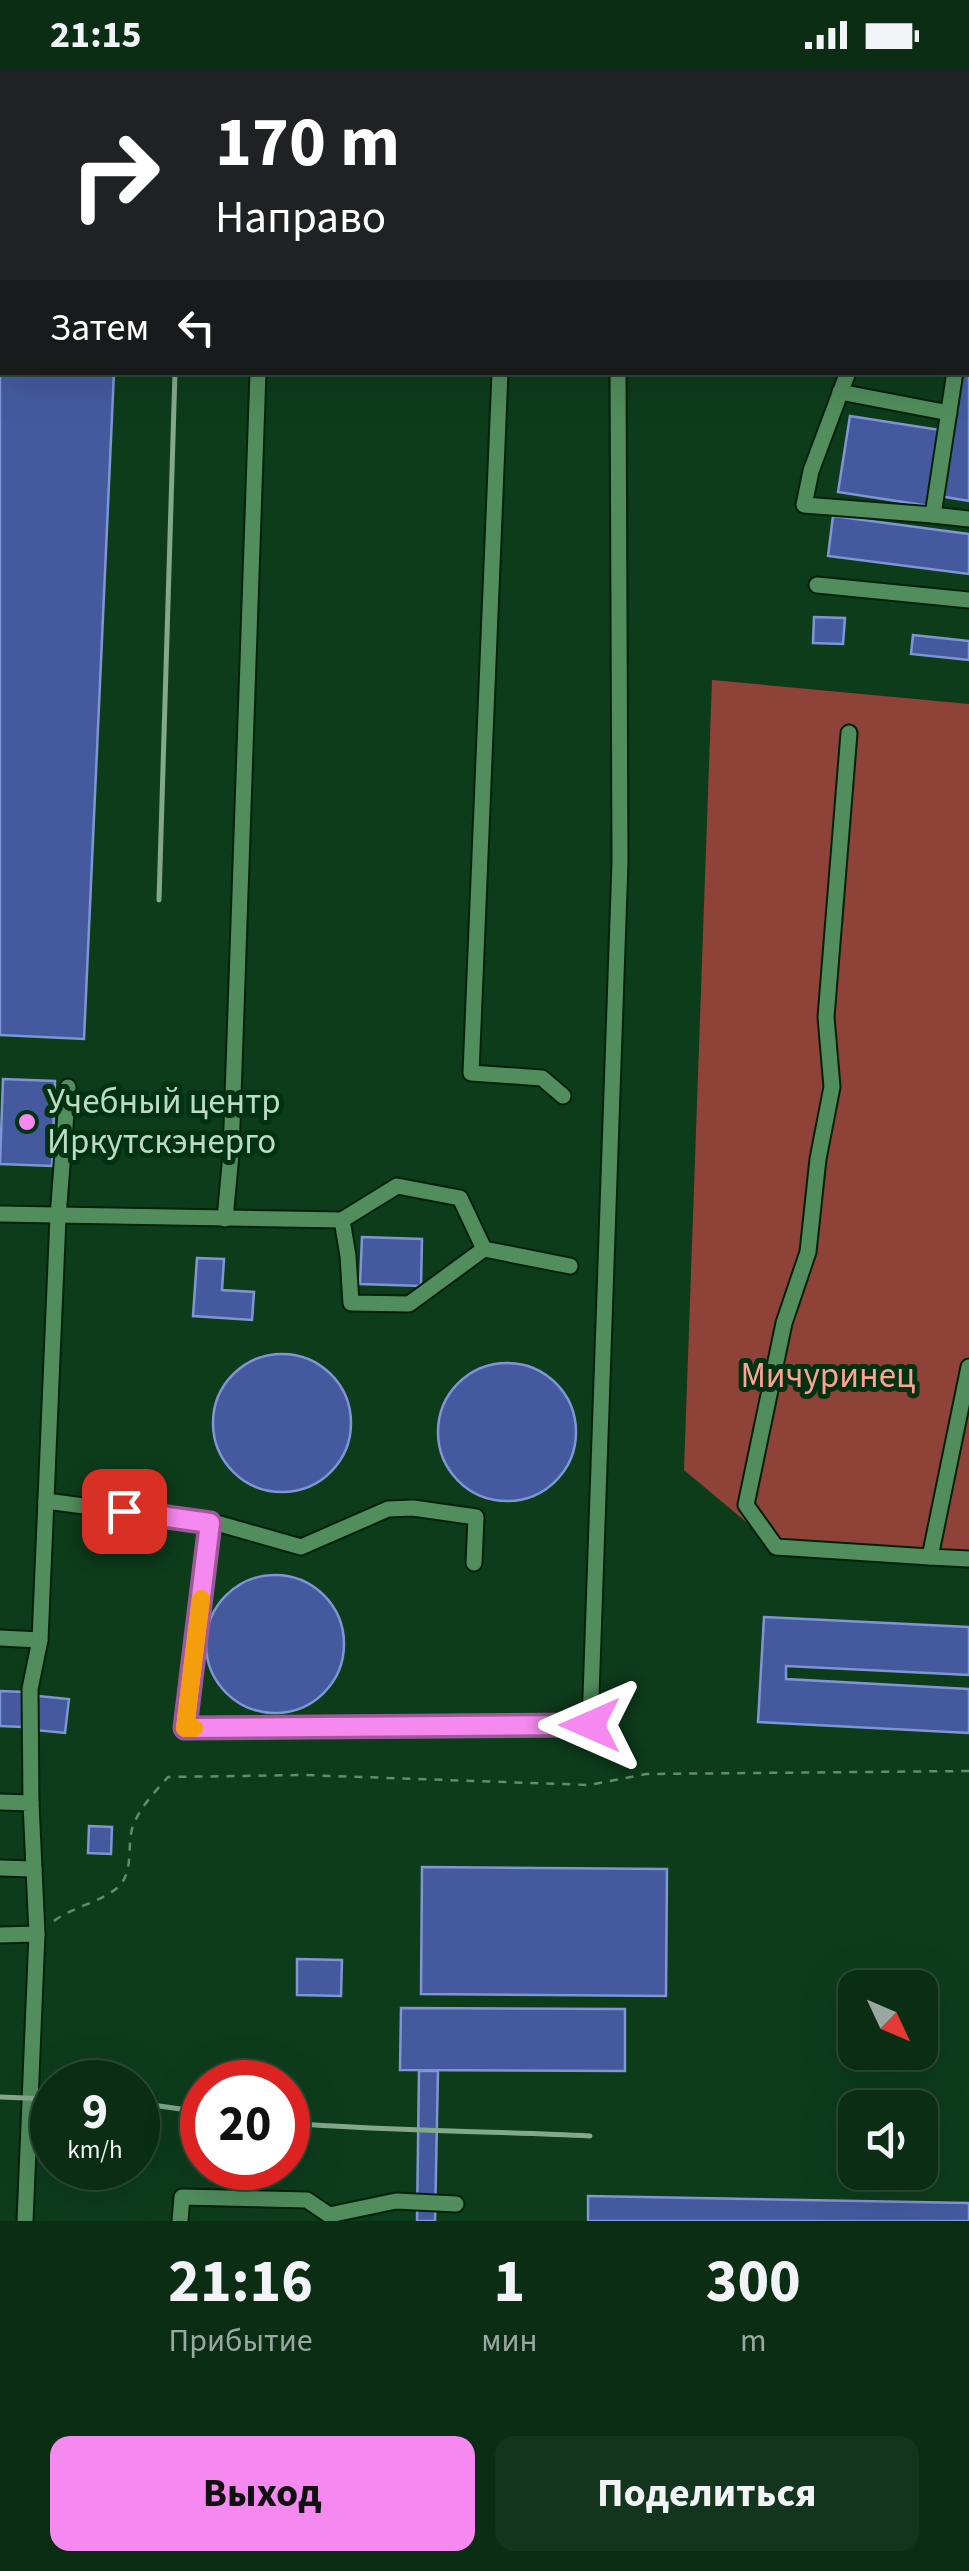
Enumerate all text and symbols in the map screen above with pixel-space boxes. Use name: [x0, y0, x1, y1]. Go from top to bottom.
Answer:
text: 21:15: [50, 8, 142, 62]
text: 170 m: [215, 93, 400, 193]
icon: right: [50, 110, 180, 240]
text: Направо: [215, 186, 386, 250]
icon: left: [169, 300, 224, 355]
text: Затем: [50, 301, 149, 355]
place label: Учебный центр Иркутскэнерго: [47, 1077, 281, 1167]
marker: Учебный центр Иркутскэнерго: [16, 1111, 38, 1133]
park label: Мичуринец: [740, 1351, 916, 1401]
pin: [82, 1469, 167, 1554]
icon: arrive: [97, 1484, 152, 1539]
position arrow: [538, 1673, 642, 1777]
north arrow: [838, 1970, 938, 2070]
map controls: [838, 1970, 938, 2190]
speed limit sign: 20: [180, 2060, 310, 2190]
text: 9: [82, 2077, 108, 2148]
button: sound: [838, 2090, 938, 2190]
text: km/h: [67, 2132, 123, 2168]
text: 21:16: [168, 2240, 313, 2325]
text: 1: [493, 2240, 525, 2325]
text: 300: [706, 2240, 801, 2325]
text: Прибытие: [169, 2318, 313, 2364]
text: мин: [481, 2318, 538, 2364]
text: m: [740, 2318, 767, 2364]
button: Выход: [50, 2436, 475, 2551]
button: Поделиться: [495, 2436, 919, 2551]

